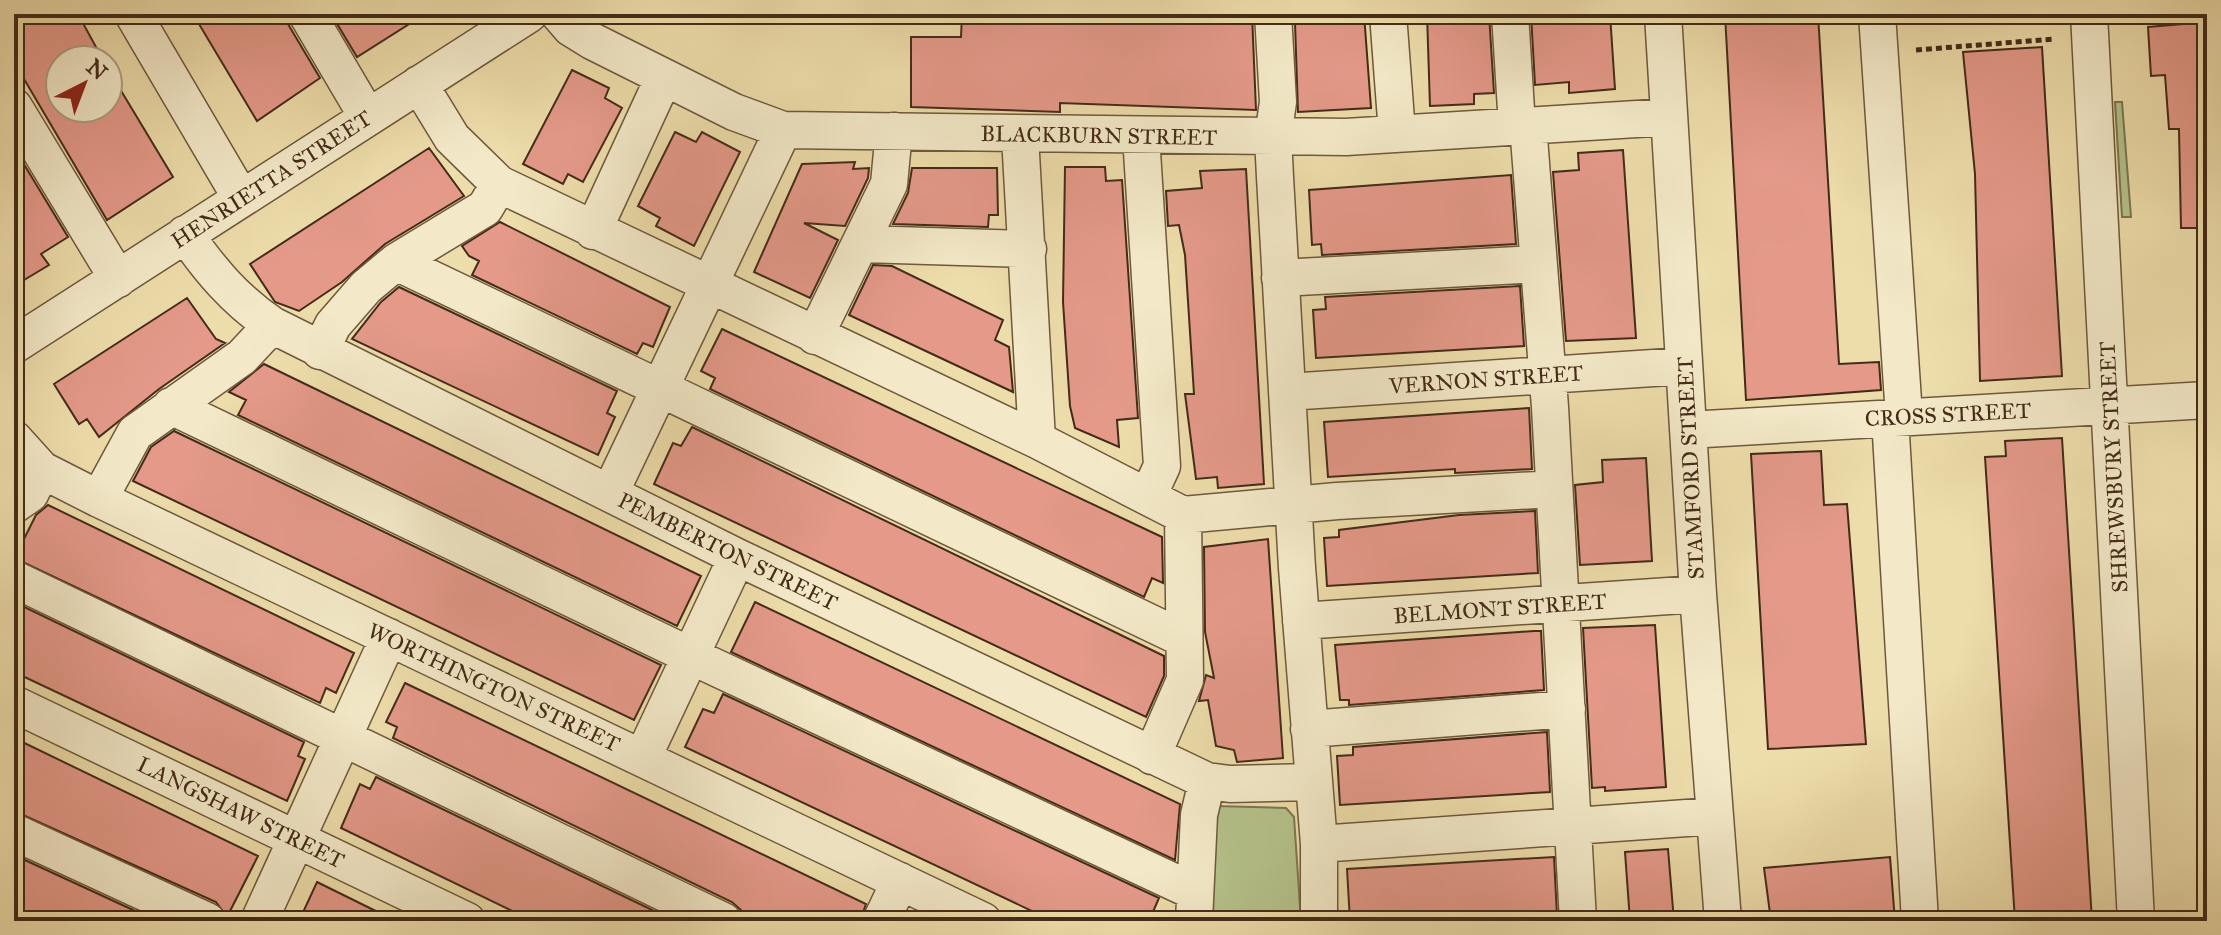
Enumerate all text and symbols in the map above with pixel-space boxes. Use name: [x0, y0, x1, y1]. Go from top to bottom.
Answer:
north arrow: [44, 44, 124, 124]
text: N: [81, 53, 113, 86]
street label: HENRIETTA STREET: [166, 104, 377, 254]
street label: BLACKBURN STREET: [980, 120, 1217, 151]
street label: SHREWSBURY STREET: [2093, 341, 2134, 593]
street label: STAMFORD STREET: [1671, 356, 1710, 580]
street label: VERNON STREET: [1387, 359, 1584, 400]
street label: CROSS STREET: [1864, 397, 2032, 432]
street label: PEMBERTON STREET: [614, 486, 842, 616]
street label: BELMONT STREET: [1393, 588, 1608, 629]
street label: WORTHINGTON STREET: [363, 617, 624, 758]
street label: LANGSHAW STREET: [133, 751, 349, 874]

